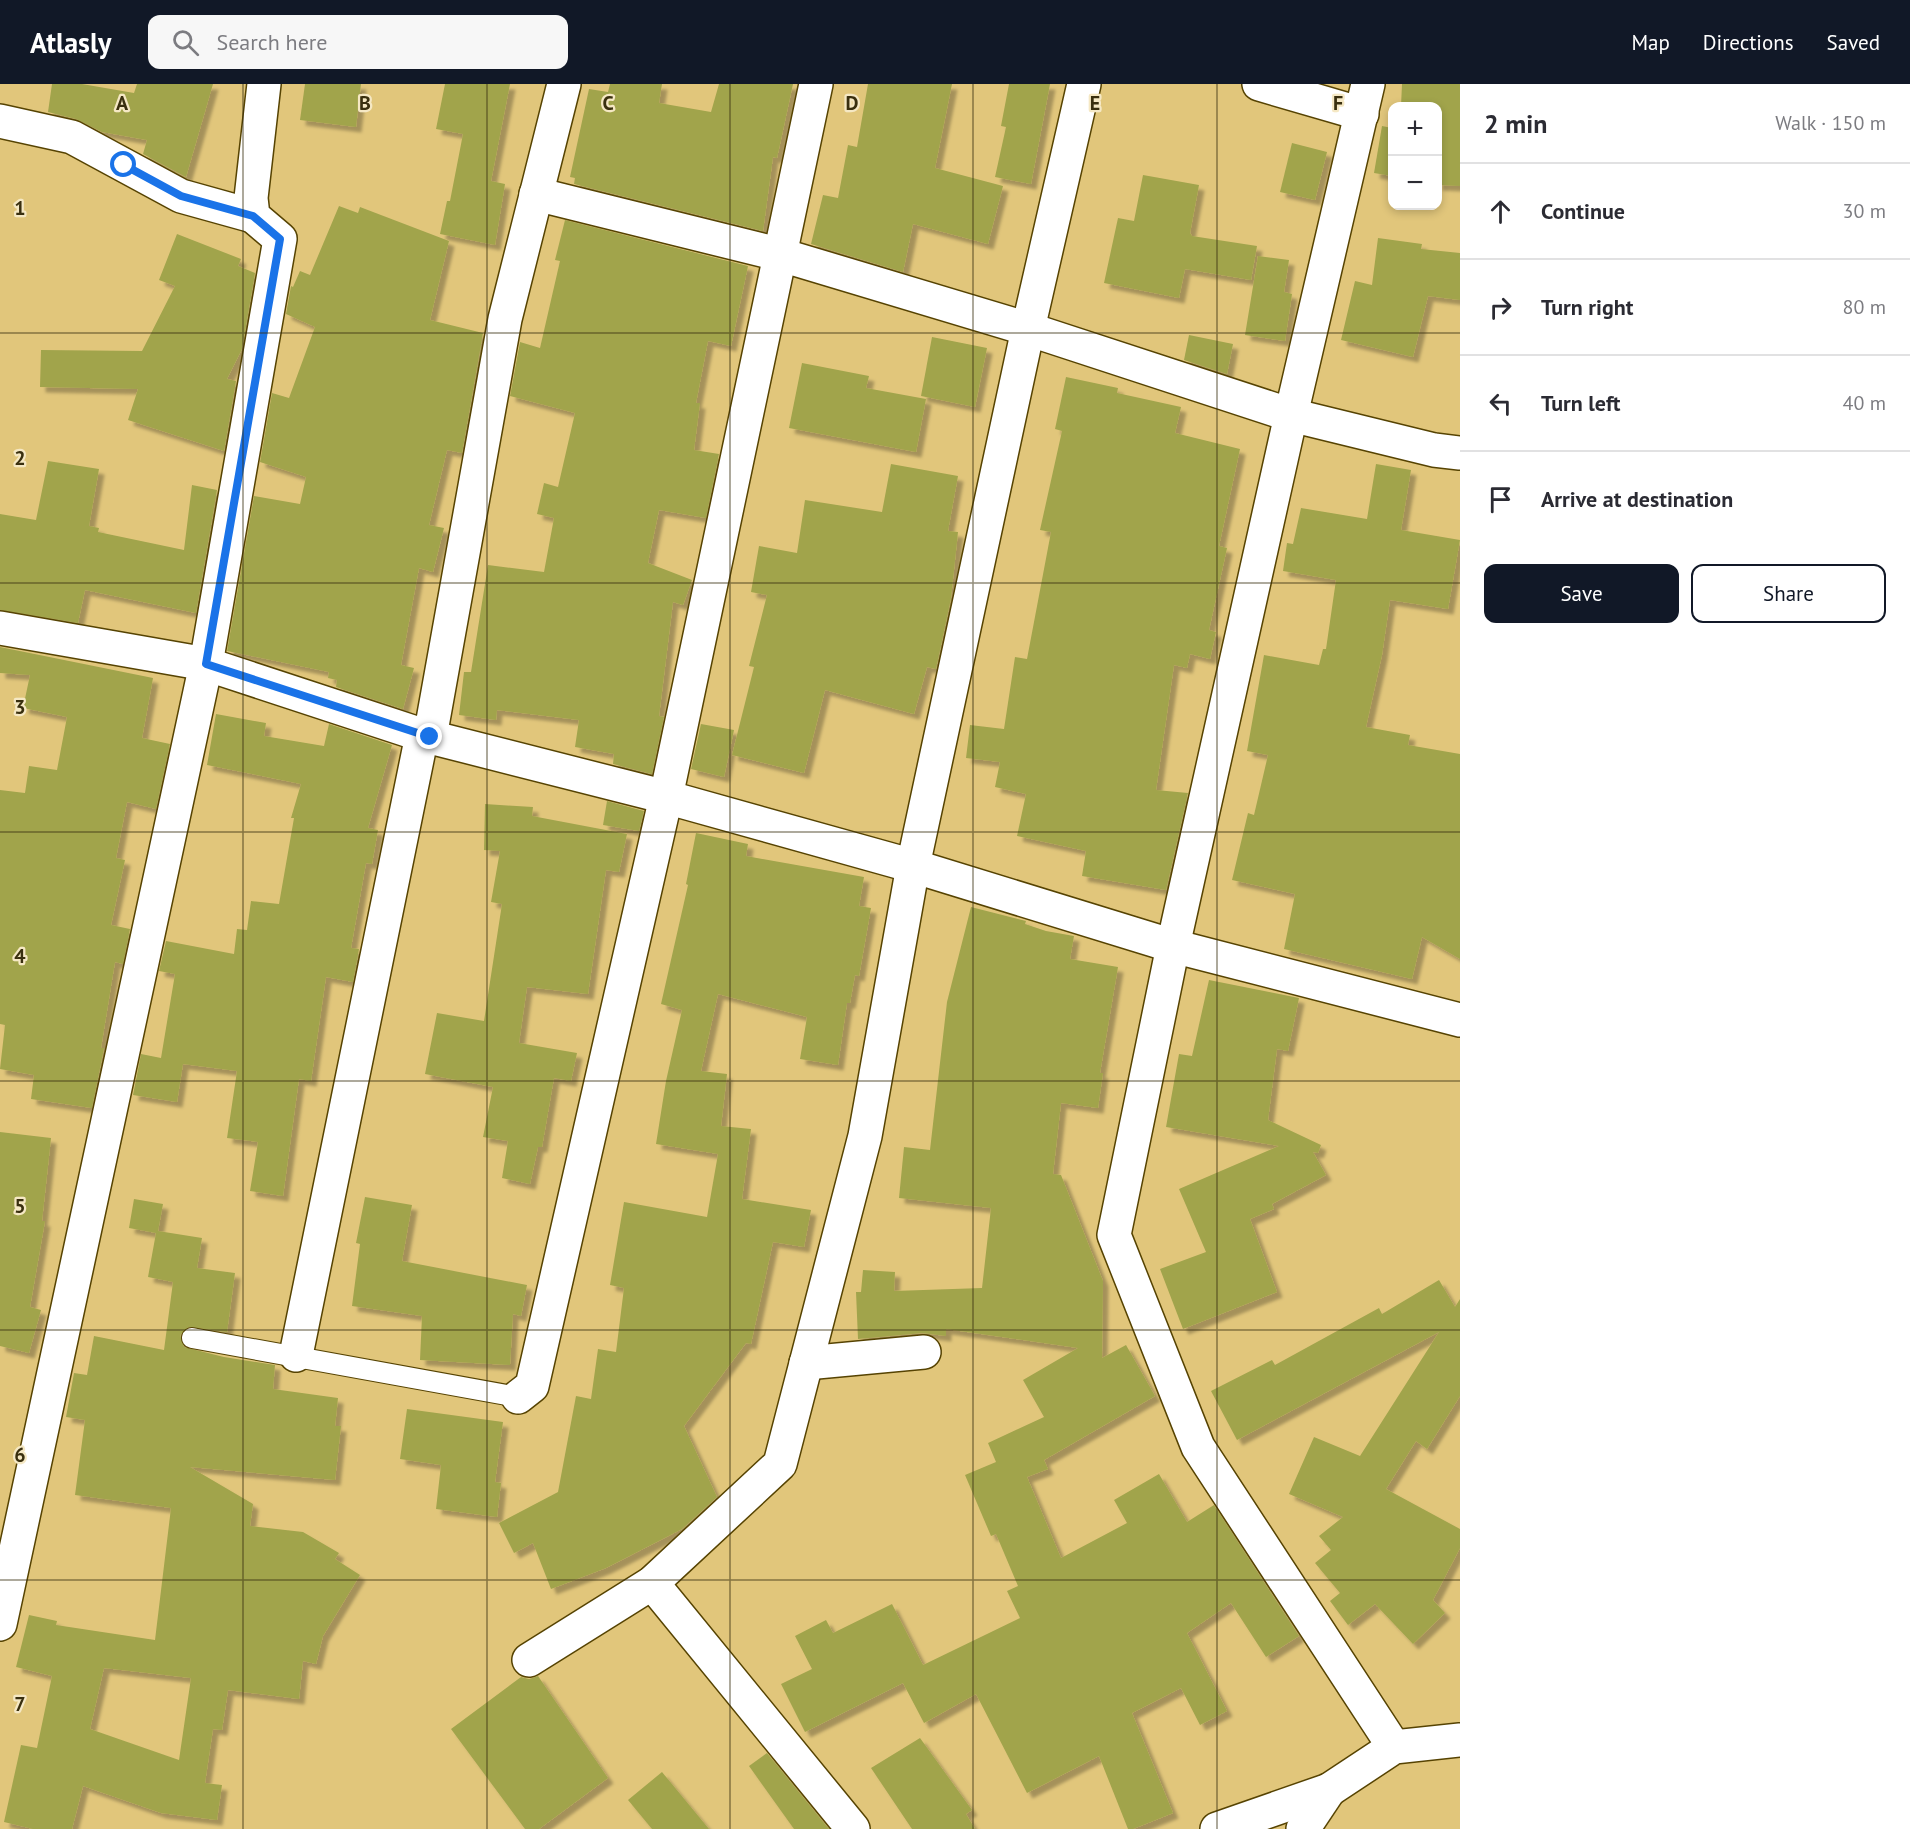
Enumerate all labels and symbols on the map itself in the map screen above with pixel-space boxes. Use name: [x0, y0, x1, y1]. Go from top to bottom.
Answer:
text: A: [116, 90, 129, 116]
text: B: [359, 90, 371, 116]
text: C: [602, 90, 614, 116]
text: D: [846, 90, 859, 116]
text: E: [1090, 90, 1100, 116]
text: F: [1333, 90, 1343, 116]
route start: [110, 151, 136, 177]
text: 1: [14, 195, 26, 221]
text: 2: [14, 445, 26, 471]
text: 3: [14, 694, 26, 720]
route end: [416, 723, 442, 749]
text: 4: [14, 943, 26, 969]
text: 5: [14, 1193, 26, 1219]
text: 6: [14, 1442, 26, 1468]
text: 7: [14, 1691, 26, 1717]

